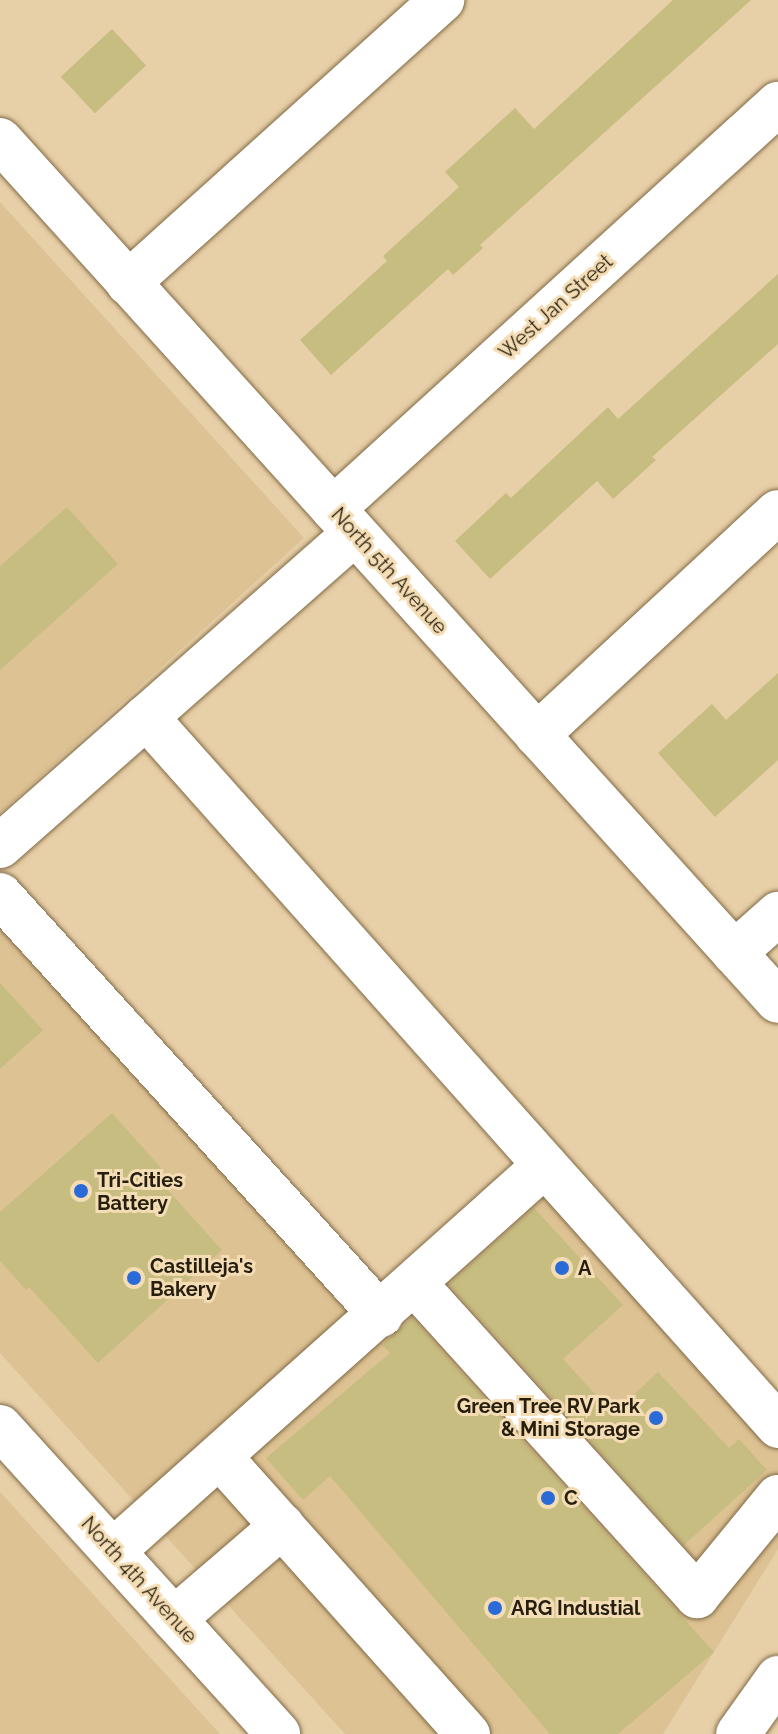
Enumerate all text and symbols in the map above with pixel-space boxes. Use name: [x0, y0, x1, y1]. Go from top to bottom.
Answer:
street label: West Jan Street: [494, 249, 618, 365]
street label: North 5th Avenue: [326, 503, 452, 639]
place label: Tri-Cities Battery: [97, 1168, 183, 1215]
marker: Tri-Cities Battery: [72, 1182, 90, 1200]
place label: Castilleja's Bakery: [150, 1254, 253, 1301]
place label: A: [578, 1256, 591, 1280]
marker: A: [553, 1259, 571, 1277]
marker: Castilleja's Bakery: [125, 1269, 143, 1287]
place label: Green Tree RV Park & Mini Storage: [455, 1394, 640, 1441]
marker: Green Tree RV Park & Mini Storage: [647, 1409, 665, 1427]
place label: C: [564, 1486, 578, 1510]
marker: C: [539, 1489, 557, 1507]
street label: North 4th Avenue: [76, 1512, 202, 1648]
place label: ARG Industial: [511, 1596, 640, 1620]
marker: ARG Industial: [486, 1599, 504, 1617]

